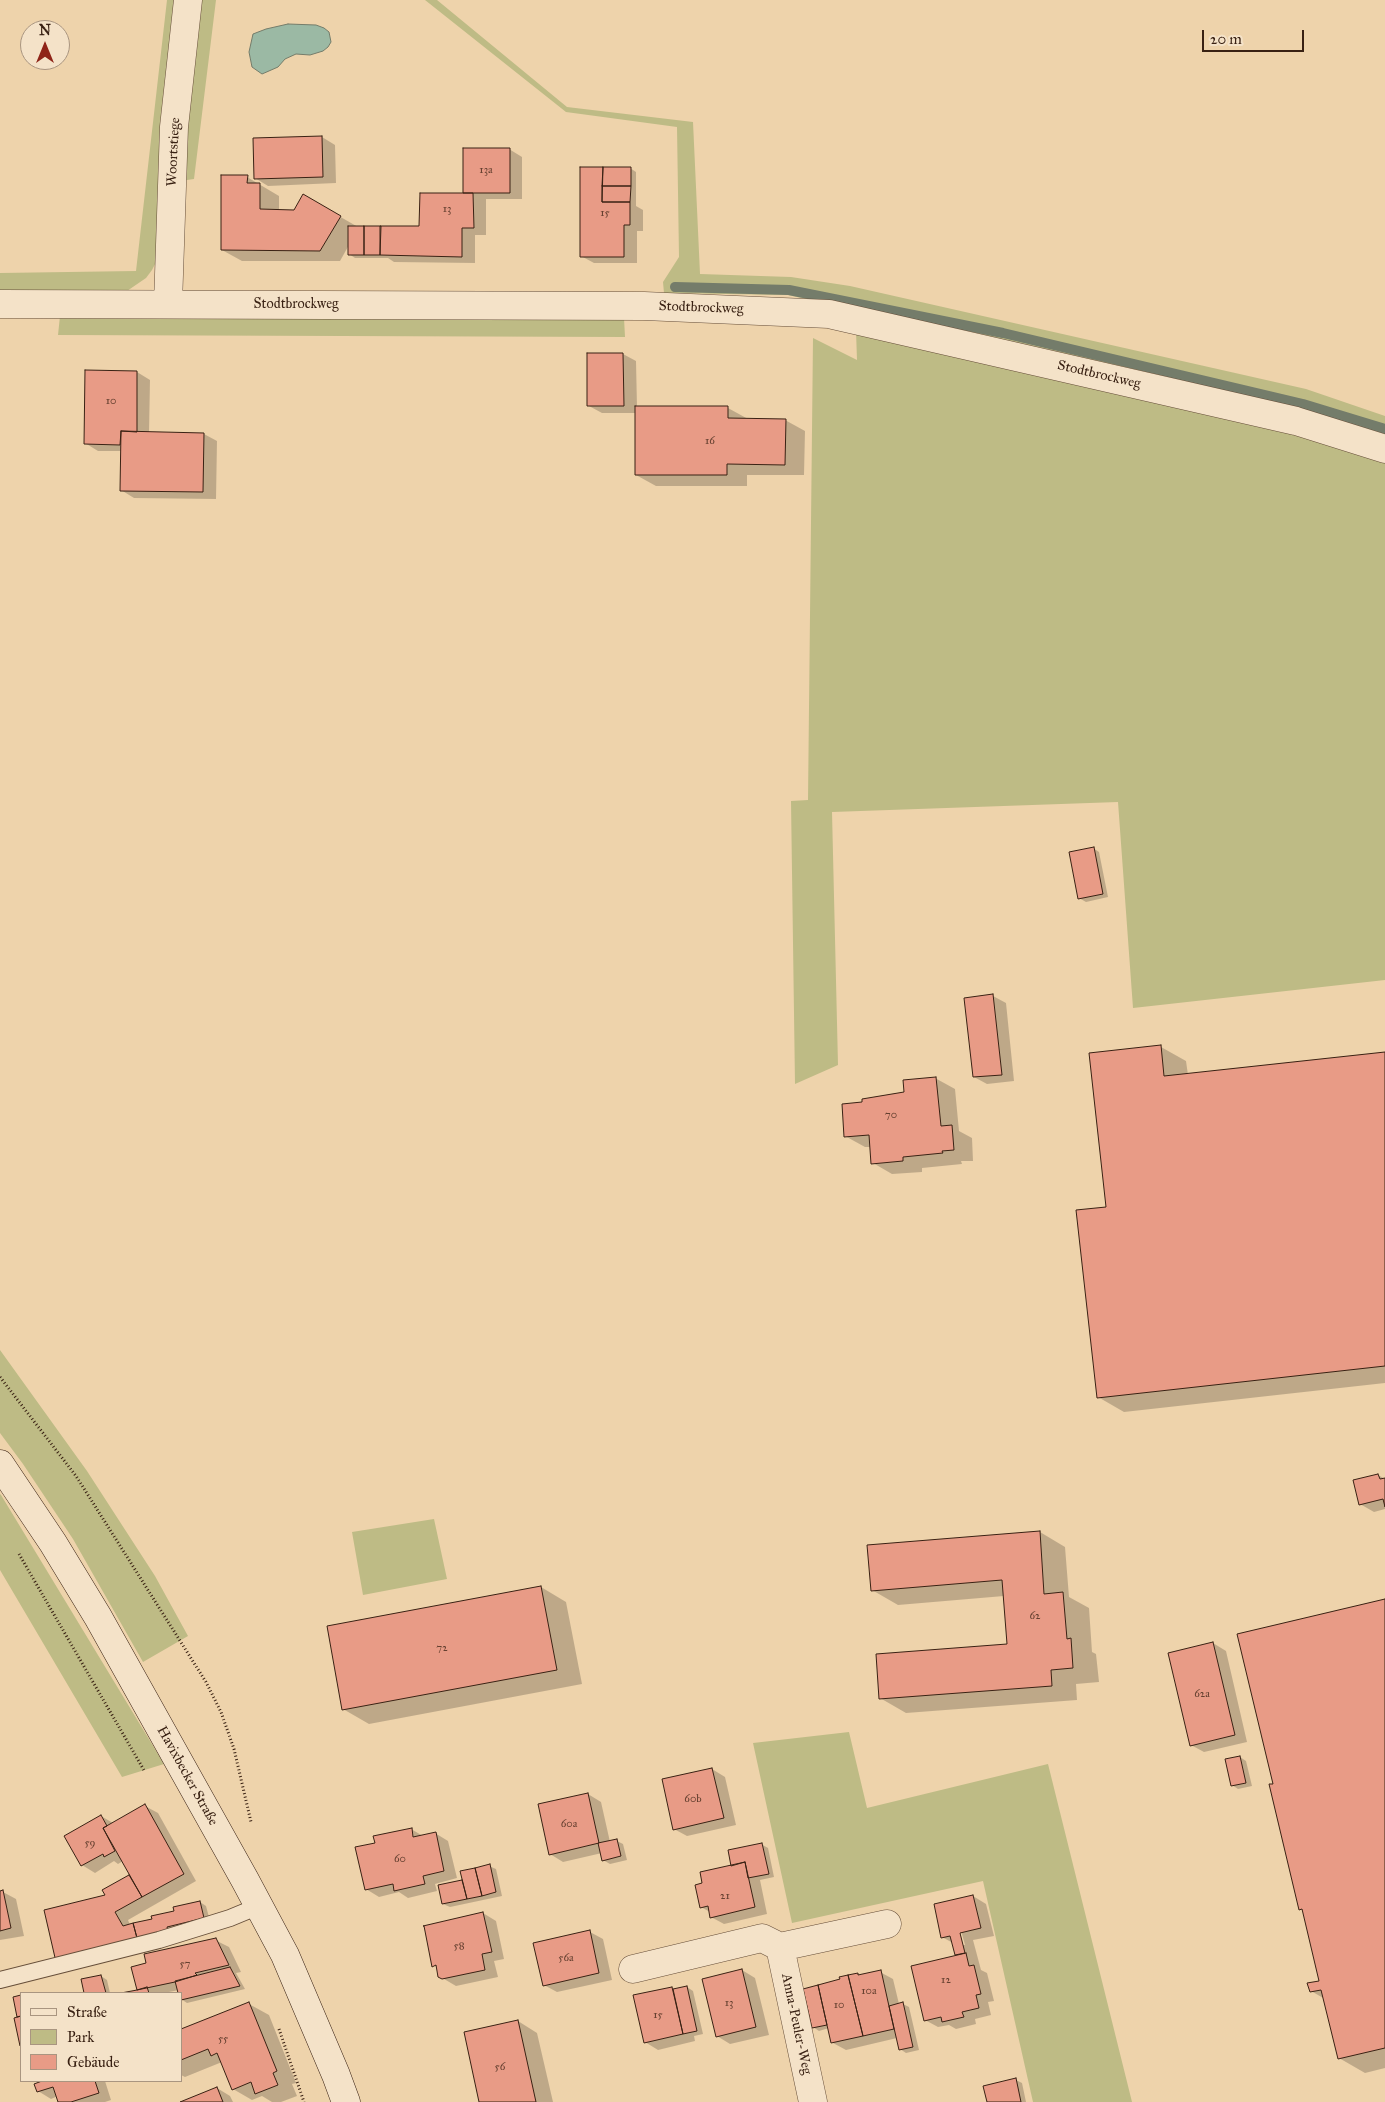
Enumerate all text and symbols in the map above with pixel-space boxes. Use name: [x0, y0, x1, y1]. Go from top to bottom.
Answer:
north arrow: [20, 20, 70, 70]
scale bar: [1205, 20, 1308, 52]
text: N: [39, 22, 51, 39]
text: 20 m: [1210, 30, 1242, 48]
street label: Woortstiege: [164, 117, 184, 187]
house number: 13a: [479, 163, 493, 177]
house number: 13: [443, 202, 451, 216]
house number: 15: [600, 206, 610, 220]
street label: Stodtbrockweg: [253, 297, 339, 313]
street label: Stodtbrockweg: [658, 298, 744, 318]
street label: Stodtbrockweg: [1056, 357, 1142, 393]
house number: 10: [106, 394, 116, 408]
house number: 16: [705, 434, 715, 448]
house number: 70: [885, 1108, 897, 1122]
house number: 62: [1029, 1609, 1041, 1623]
house number: 72: [436, 1641, 448, 1655]
house number: 62a: [1194, 1687, 1210, 1701]
street label: Havixbecker Straße: [153, 1723, 221, 1829]
house number: 60b: [684, 1792, 702, 1806]
house number: 60a: [561, 1817, 577, 1831]
house number: 59: [84, 1836, 96, 1850]
house number: 60: [394, 1852, 406, 1866]
house number: 21: [720, 1889, 730, 1903]
house number: 58: [454, 1939, 464, 1953]
house number: 56a: [558, 1951, 574, 1965]
house number: 57: [180, 1957, 190, 1971]
street label: Anna-Peuler-Weg: [777, 1972, 815, 2076]
house number: 12: [941, 1973, 951, 1987]
house number: 10a: [861, 1984, 877, 1998]
legend: [20, 1992, 182, 2082]
house number: 13: [725, 1996, 733, 2010]
house number: 10: [834, 1998, 844, 2012]
text: Straße: [67, 2003, 107, 2021]
house number: 15: [653, 2008, 663, 2022]
text: Park: [67, 2028, 94, 2046]
house number: 55: [218, 2032, 228, 2046]
text: Gebäude: [67, 2053, 120, 2071]
house number: 56: [495, 2060, 505, 2074]

